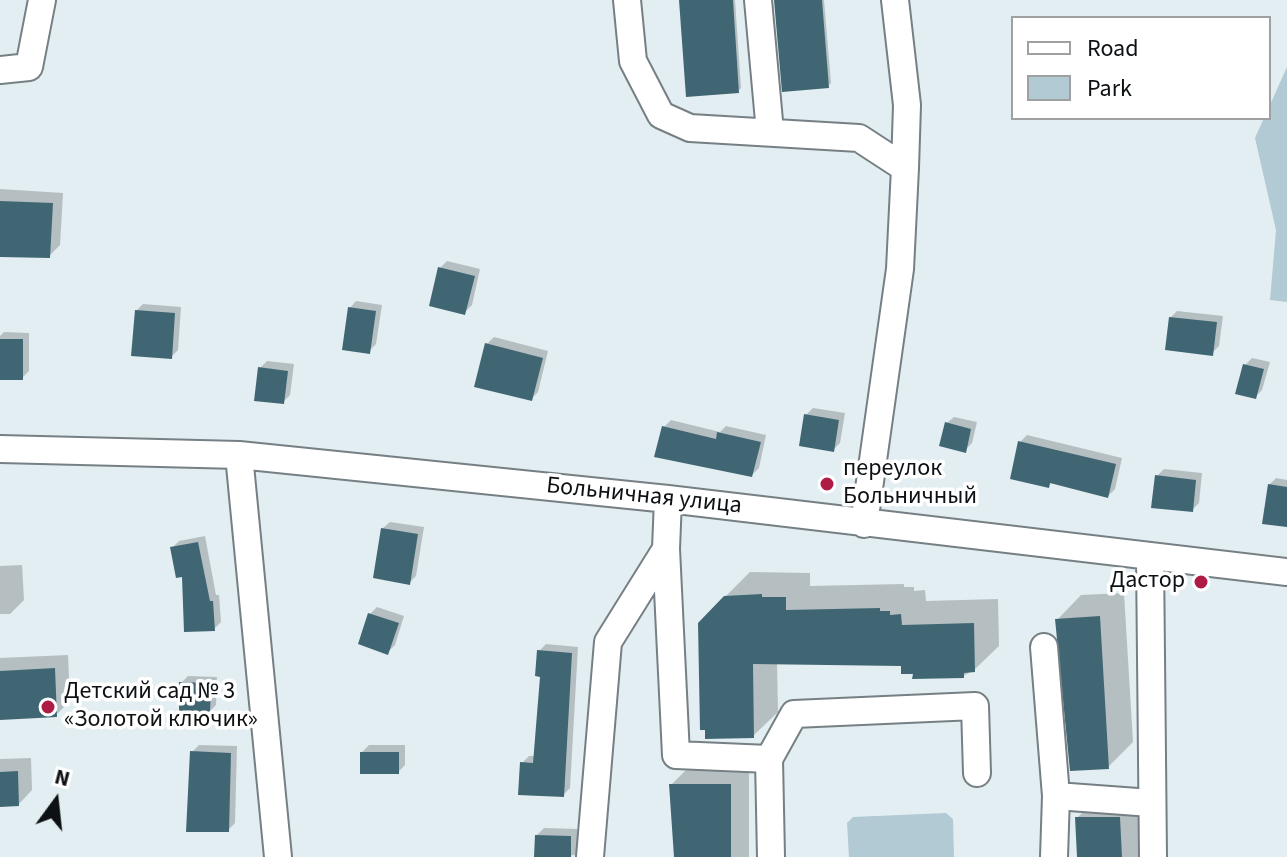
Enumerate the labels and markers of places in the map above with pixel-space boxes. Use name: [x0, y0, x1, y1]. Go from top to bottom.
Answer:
place label: переулок Больничный: [843, 456, 977, 512]
marker: переулок Больничный: [818, 475, 836, 493]
place label: Дастор: [1110, 568, 1185, 596]
marker: Дастор: [1192, 573, 1210, 591]
place label: Детский сад № 3 «Золотой ключик»: [64, 679, 258, 735]
marker: Детский сад № 3 «Золотой ключик»: [39, 698, 57, 716]

